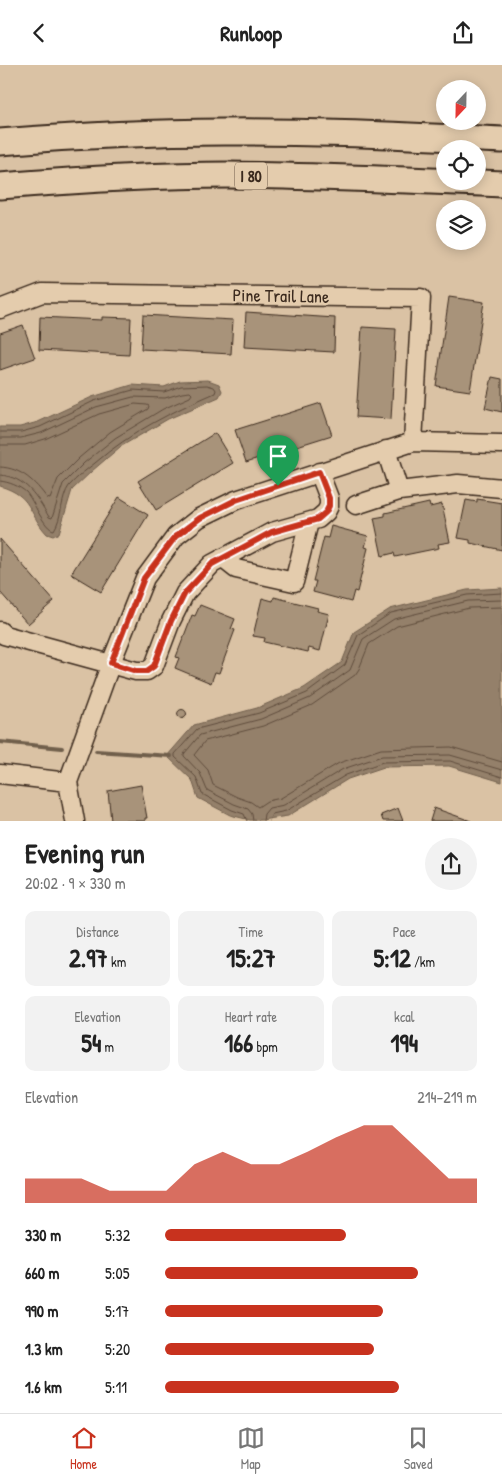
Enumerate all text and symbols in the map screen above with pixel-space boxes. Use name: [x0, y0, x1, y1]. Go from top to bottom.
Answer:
text: Runloop: [220, 18, 282, 48]
icon: back: [25, 19, 53, 47]
icon: share: [449, 19, 477, 47]
north arrow: [436, 80, 486, 130]
map controls: [436, 80, 486, 250]
button: locate: [436, 140, 486, 190]
road number: I 80: [235, 163, 267, 189]
button: layers: [436, 200, 486, 250]
street label: Pine Trail Lane: [233, 282, 330, 309]
pin: [257, 435, 299, 486]
icon: arrive: [264, 442, 292, 470]
text: Evening run: [25, 834, 145, 872]
button: share: [425, 838, 477, 890]
text: 20:02 · 9 × 330 m: [25, 872, 126, 894]
text: Distance: [76, 922, 119, 941]
text: Time: [239, 922, 263, 941]
text: Pace: [393, 922, 416, 941]
text: 2.97: [69, 941, 108, 975]
text: 15:27: [226, 941, 276, 975]
text: 5:12: [374, 941, 411, 975]
text: km: [108, 952, 126, 971]
text: /km: [411, 952, 435, 971]
text: Elevation: [74, 1007, 121, 1026]
text: Heart rate: [225, 1007, 277, 1026]
text: kcal: [394, 1007, 415, 1026]
text: 54: [81, 1026, 101, 1060]
text: 166: [224, 1026, 253, 1060]
text: 194: [391, 1026, 418, 1060]
text: m: [101, 1037, 114, 1056]
text: bpm: [253, 1037, 278, 1056]
text: Elevation: [25, 1086, 78, 1108]
text: 214–219 m: [417, 1086, 477, 1108]
text: 330 m: [25, 1224, 61, 1246]
text: 5:32: [105, 1224, 130, 1246]
text: 660 m: [25, 1262, 60, 1284]
text: 5:05: [105, 1262, 129, 1284]
text: 990 m: [25, 1300, 58, 1322]
text: 5:17: [105, 1300, 129, 1322]
text: 1.3 km: [25, 1338, 63, 1360]
text: 5:20: [105, 1338, 130, 1360]
text: 1.6 km: [25, 1376, 62, 1398]
text: 5:11: [105, 1376, 127, 1398]
tab: Home: [70, 1424, 98, 1473]
tab: Map: [237, 1424, 265, 1473]
tab: Saved: [404, 1424, 432, 1473]

